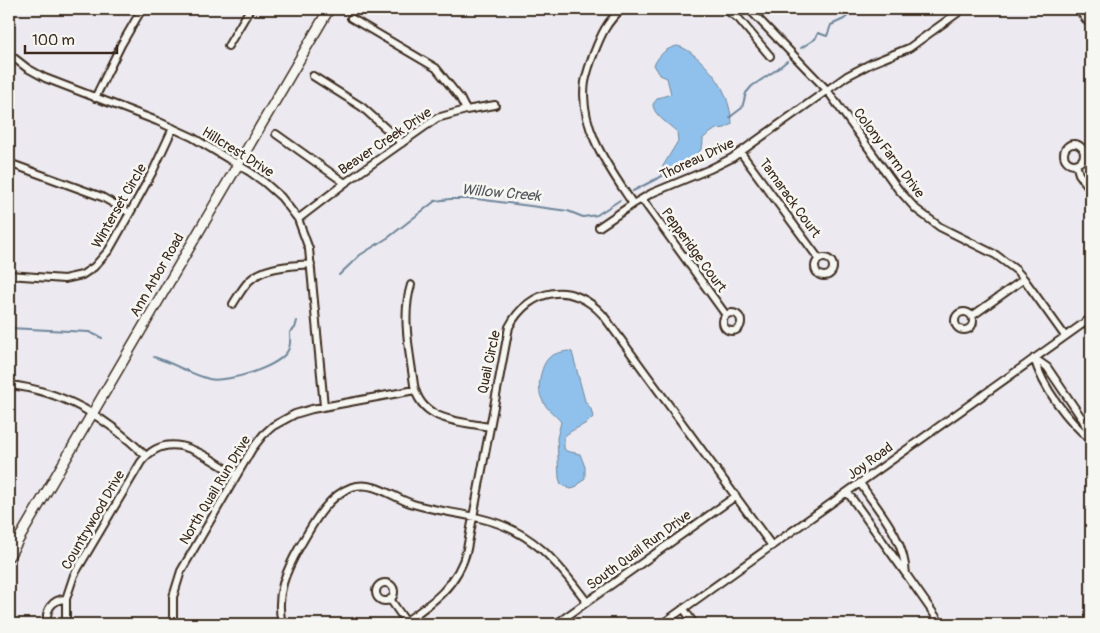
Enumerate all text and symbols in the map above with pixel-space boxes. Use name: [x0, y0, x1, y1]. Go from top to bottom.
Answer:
scale bar: [25, 22, 118, 54]
text: 100 m: [32, 31, 75, 50]
street label: Beaver Creek Drive: [335, 104, 435, 178]
street label: Colony Farm Drive: [850, 105, 928, 201]
street label: Hillcrest Drive: [199, 123, 277, 181]
street label: Thoreau Drive: [657, 134, 737, 184]
street label: Tamarack Court: [756, 155, 825, 241]
street label: Winterset Circle: [88, 161, 150, 251]
water label: Willow Creek: [461, 180, 543, 206]
street label: Pepperidge Court: [658, 205, 730, 296]
street label: Ann Arbor Road: [126, 230, 188, 320]
street label: Quail Circle: [474, 329, 504, 395]
street label: North Quail Run Drive: [176, 432, 254, 548]
street label: Joy Road: [844, 439, 896, 483]
street label: Countrywood Drive: [58, 467, 128, 573]
street label: South Quail Run Drive: [583, 506, 695, 594]

